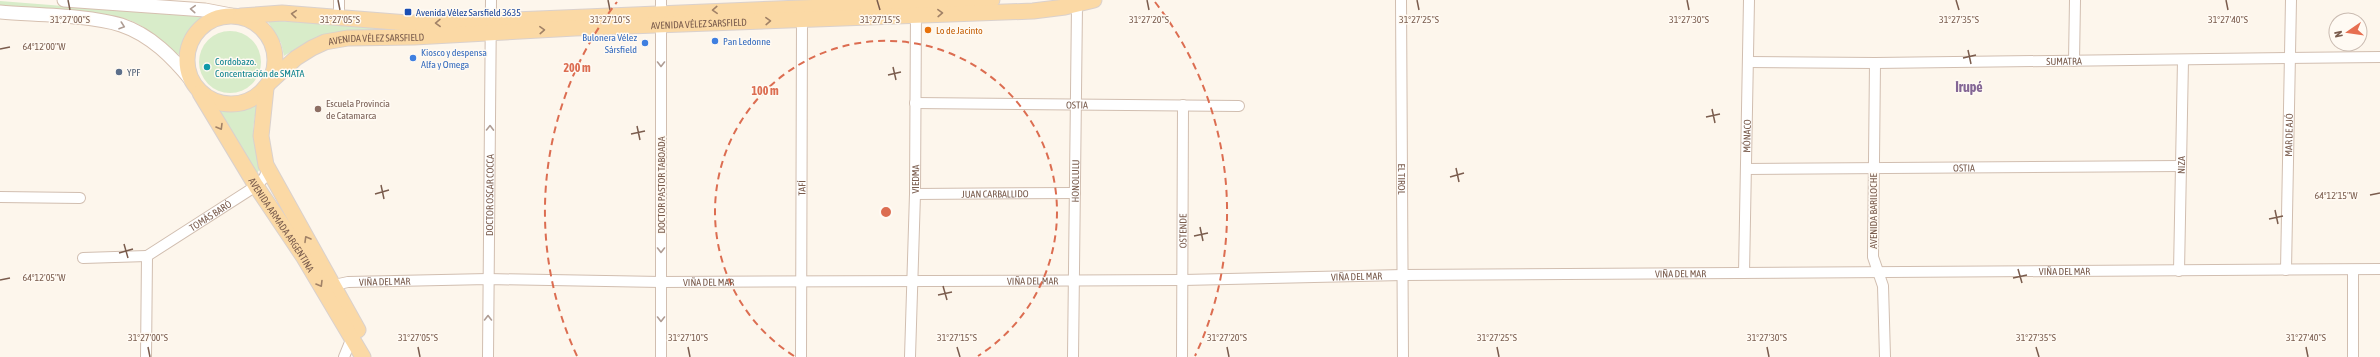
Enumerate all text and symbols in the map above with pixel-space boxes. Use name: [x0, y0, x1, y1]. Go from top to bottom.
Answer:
one-way arrow: [190, 5, 196, 14]
one-way arrow: [712, 6, 718, 15]
marker: Avenida Vélez Sarsfield 3635: [403, 7, 413, 17]
place label: Avenida Vélez Sarsfield 3635: [416, 7, 521, 18]
one-way arrow: [937, 9, 943, 18]
one-way arrow: [291, 10, 298, 19]
north arrow: [2328, 12, 2368, 52]
text: 31°27'00"S: [50, 14, 90, 25]
text: 31°27'05"S: [320, 14, 360, 25]
text: 31°27'10"S: [590, 14, 630, 25]
text: 31°27'15"S: [860, 14, 900, 25]
text: 31°27'20"S: [1129, 14, 1169, 25]
text: 31°27'25"S: [1399, 14, 1439, 25]
text: 31°27'30"S: [1669, 14, 1709, 25]
text: 31°27'35"S: [1939, 14, 1979, 25]
text: 31°27'40"S: [2208, 14, 2248, 25]
one-way arrow: [765, 16, 771, 25]
street label: AVENIDA VÉLEZ SARSFIELD: [651, 17, 747, 31]
one-way arrow: [435, 18, 441, 27]
one-way arrow: [118, 21, 125, 29]
one-way arrow: [539, 25, 545, 34]
marker: Lo de Jacinto: [923, 25, 933, 35]
place label: Lo de Jacinto: [936, 25, 983, 36]
text: N: [2332, 30, 2345, 39]
street label: AVENIDA VÉLEZ SARSFIELD: [327, 31, 425, 47]
place label: Bulonera Vélez Sársfield: [582, 32, 637, 55]
marker: Pan Ledonne: [710, 36, 720, 46]
place label: Pan Ledonne: [723, 36, 771, 47]
marker: Bulonera Vélez Sársfield: [640, 38, 650, 48]
text: 64°12'00"W: [22, 41, 66, 52]
place label: Kiosco y despensa Alfa y Omega: [421, 47, 487, 70]
marker: Kiosco y despensa Alfa y Omega: [408, 53, 418, 63]
place label: Cordobazo. Concentración de SMATA: [215, 56, 304, 79]
street label: SUMATRA: [2046, 56, 2082, 67]
text: 200 m: [563, 61, 591, 75]
one-way arrow: [657, 61, 665, 67]
marker: Cordobazo. Concentración de SMATA: [202, 62, 212, 72]
marker: YPF: [114, 67, 124, 77]
place label: YPF: [127, 67, 140, 78]
district label: Irupé: [1955, 79, 1983, 95]
text: 100 m: [751, 84, 779, 98]
place label: Escuela Provincia de Catamarca: [326, 98, 390, 121]
street label: OSTIA: [1066, 99, 1088, 111]
marker: Escuela Provincia de Catamarca: [313, 104, 323, 114]
street label: MAR DE AJÓ: [2283, 113, 2295, 157]
street label: MÓNACO: [1741, 119, 1753, 153]
one-way arrow: [215, 123, 222, 130]
one-way arrow: [486, 125, 494, 131]
street label: DOCTOR PASTOR TABOADA: [656, 136, 667, 234]
street label: DOCTOR OSCAR COCCA: [484, 154, 496, 236]
street label: NIZA: [2176, 156, 2187, 174]
street label: HONOLULU: [1070, 159, 1081, 203]
street label: OSTIA: [1953, 162, 1975, 174]
street label: EL TIROL: [1396, 163, 1407, 195]
street label: VIEDMA: [910, 164, 921, 194]
street label: AVENIDA BARILOCHE: [1868, 173, 1879, 249]
street label: AVENIDA ARMADA ARGENTINA: [246, 176, 316, 274]
street label: TAFÍ: [796, 180, 808, 196]
street label: JUAN CARBALLIDO: [961, 188, 1029, 200]
text: 64°12'15"W: [2314, 190, 2358, 201]
street label: TOMÁS BARÓ: [187, 198, 234, 233]
centre of rings: [879, 205, 893, 219]
street label: OSTENDE: [1177, 213, 1189, 248]
one-way arrow: [305, 236, 312, 243]
one-way arrow: [657, 247, 665, 253]
street label: VIÑA DEL MAR: [2039, 266, 2090, 277]
street label: VIÑA DEL MAR: [1655, 268, 1706, 279]
street label: VIÑA DEL MAR: [1331, 270, 1382, 283]
text: 64°12'05"W: [22, 272, 66, 283]
street label: VIÑA DEL MAR: [1007, 275, 1058, 287]
street label: VIÑA DEL MAR: [359, 276, 410, 288]
street label: VIÑA DEL MAR: [683, 277, 734, 288]
one-way arrow: [315, 280, 322, 287]
one-way arrow: [484, 315, 492, 321]
one-way arrow: [657, 316, 665, 322]
text: 31°27'00"S: [128, 332, 168, 343]
text: 31°27'05"S: [398, 332, 438, 343]
text: 31°27'10"S: [668, 332, 708, 343]
text: 31°27'15"S: [937, 332, 977, 343]
text: 31°27'20"S: [1207, 332, 1247, 343]
text: 31°27'25"S: [1477, 332, 1517, 343]
text: 31°27'30"S: [1747, 332, 1787, 343]
text: 31°27'35"S: [2016, 332, 2056, 343]
text: 31°27'40"S: [2286, 332, 2326, 343]

